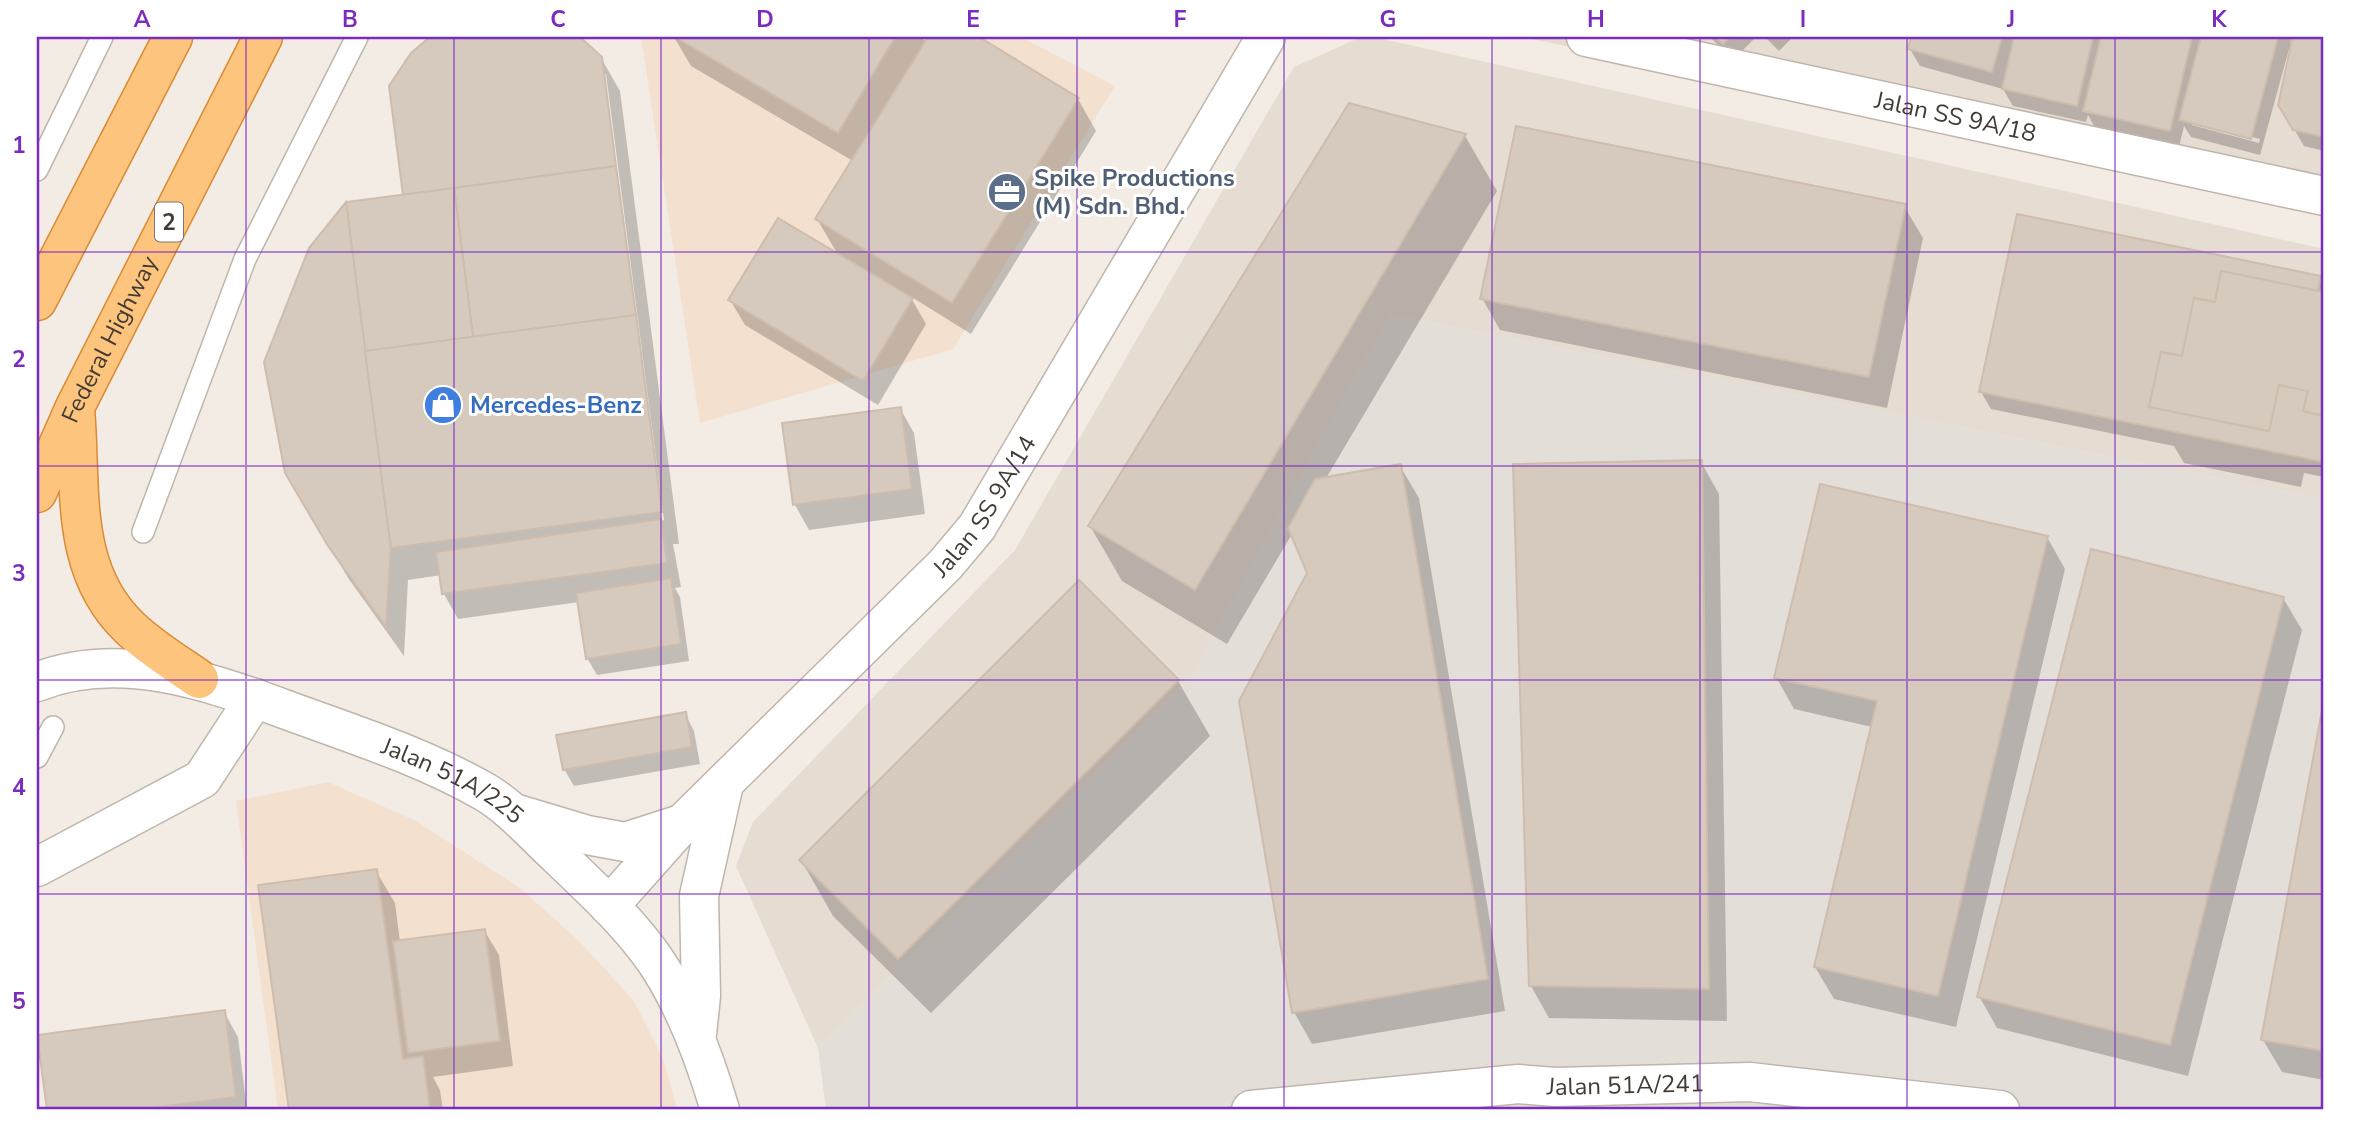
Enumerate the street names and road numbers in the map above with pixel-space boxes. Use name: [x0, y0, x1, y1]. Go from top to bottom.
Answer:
street label: Jalan SS 9A/18: [1871, 83, 2039, 150]
road number: 2: [155, 202, 183, 242]
street label: Federal Highway: [54, 250, 165, 428]
street label: Jalan SS 9A/14: [925, 430, 1043, 585]
street label: Jalan 51A/225: [376, 730, 531, 831]
street label: Jalan 51A/241: [1545, 1067, 1705, 1103]

